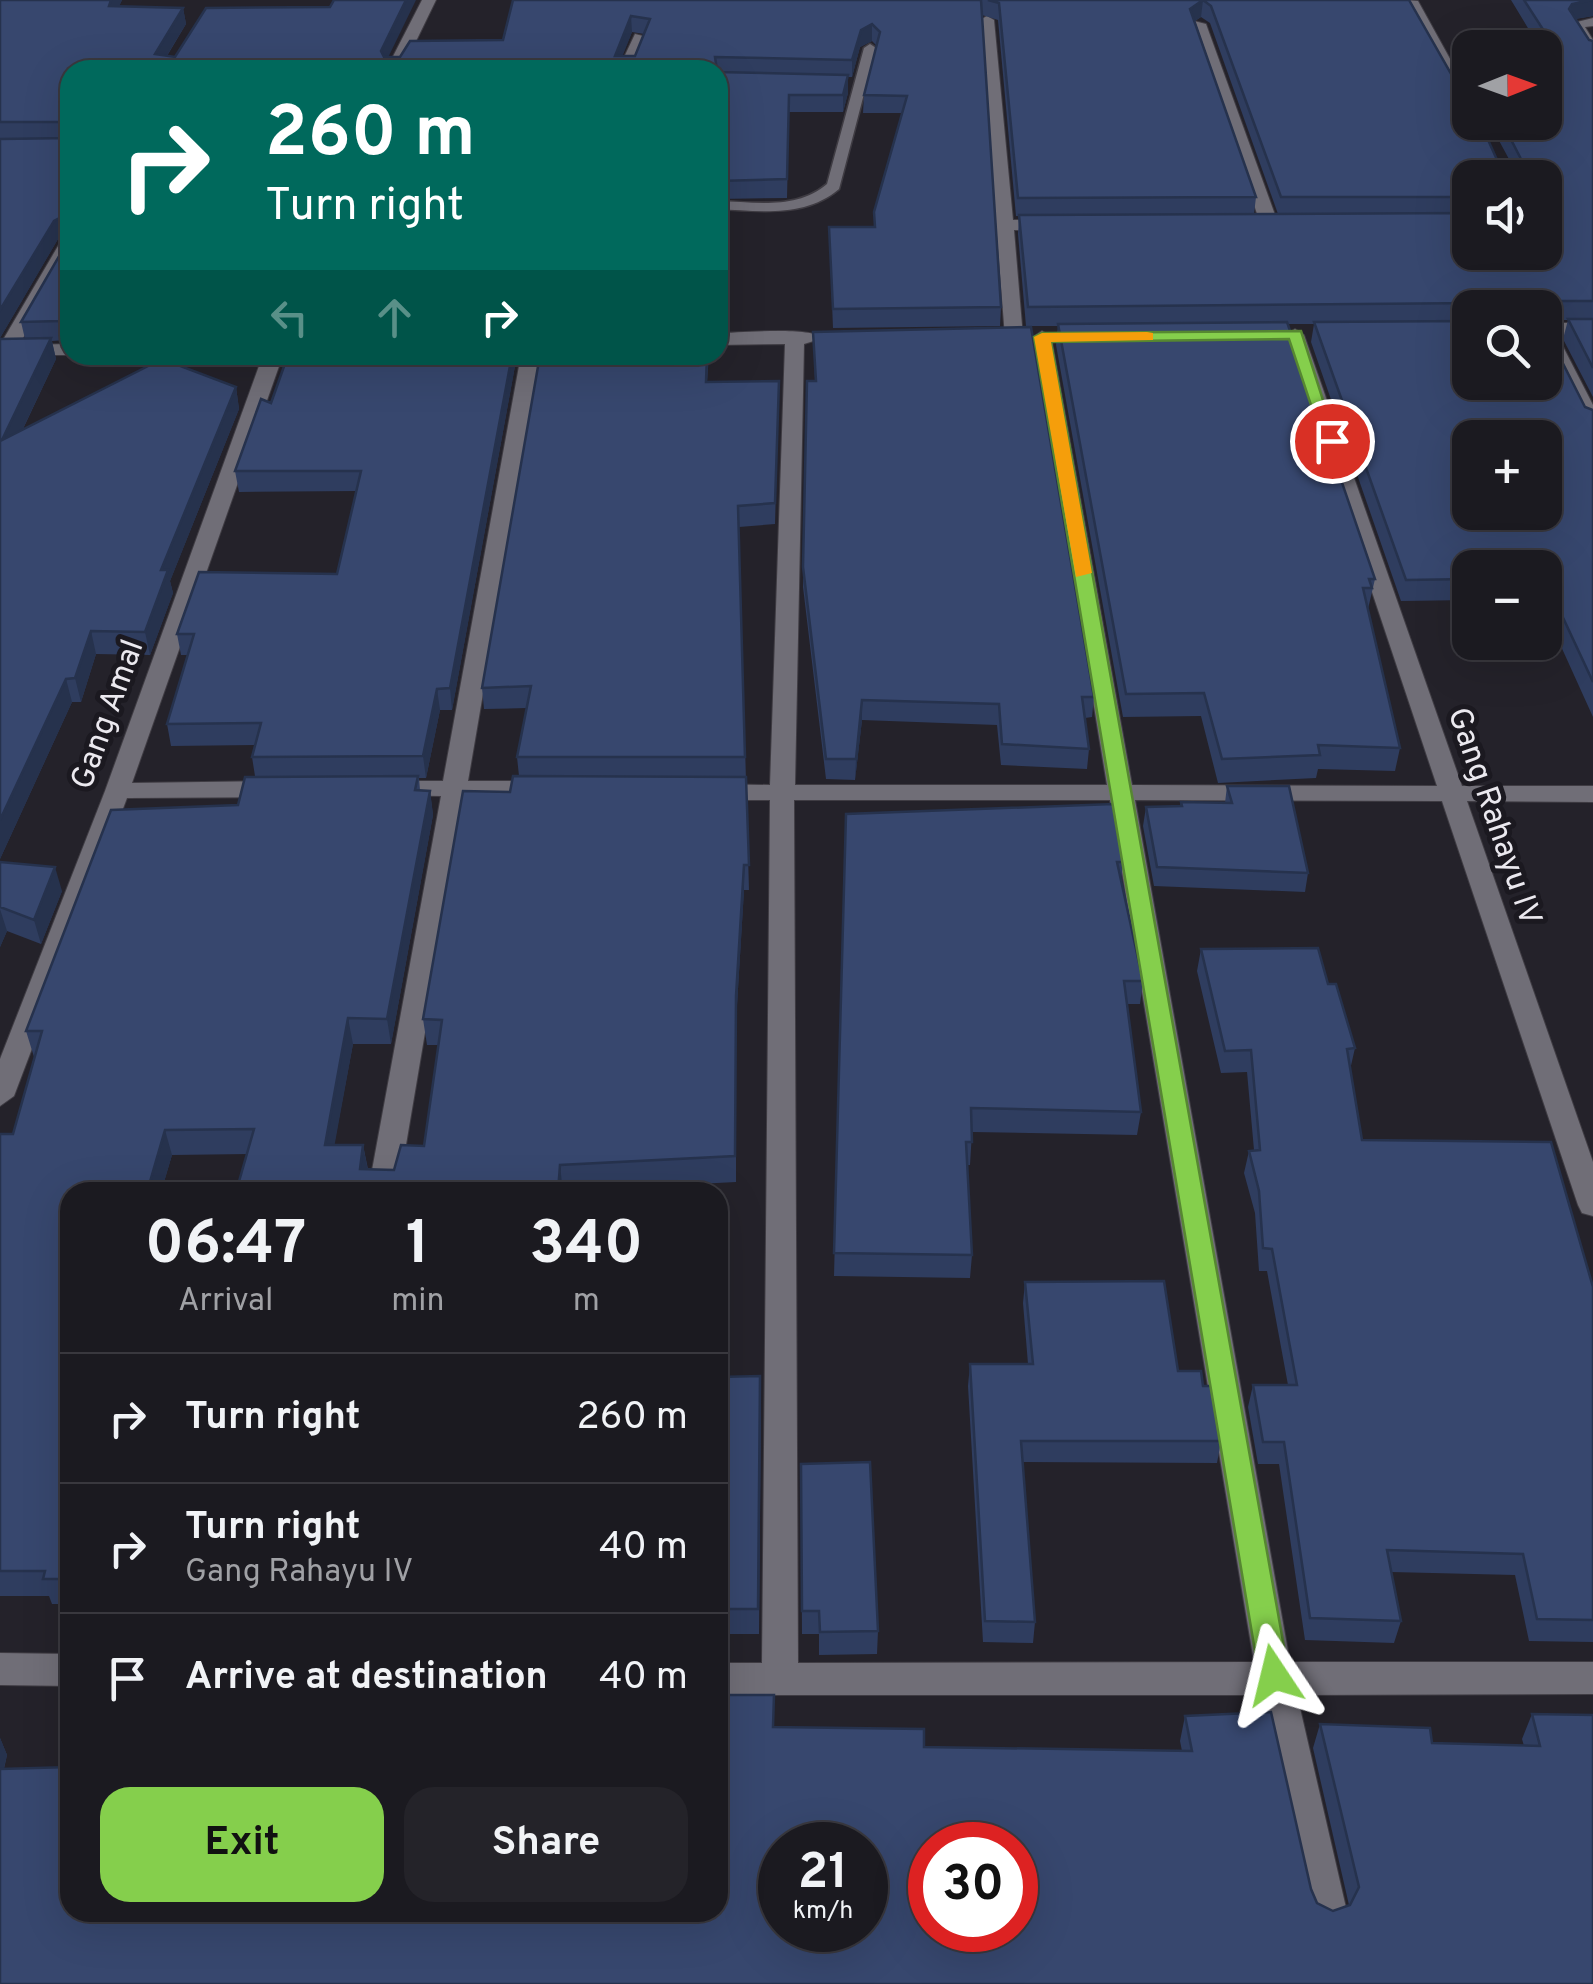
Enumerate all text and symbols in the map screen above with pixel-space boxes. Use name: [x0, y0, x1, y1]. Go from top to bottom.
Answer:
north arrow: [1452, 30, 1562, 140]
map controls: [1452, 30, 1562, 660]
text: 260 m: [265, 92, 476, 181]
icon: right: [100, 100, 230, 230]
button: sound: [1452, 160, 1562, 270]
text: Turn right: [265, 179, 464, 236]
icon: left: [262, 290, 317, 345]
icon: ahead: [367, 290, 422, 345]
icon: right: [472, 290, 527, 345]
button: search: [1452, 290, 1562, 400]
pin: [1290, 399, 1375, 484]
icon: arrive: [1305, 414, 1360, 469]
button: +: [1452, 420, 1562, 530]
button: −: [1452, 550, 1562, 660]
street label: Gang Amal: [63, 635, 155, 795]
street label: Gang Rahayu IV: [1437, 703, 1549, 931]
text: 06:47: [145, 1209, 306, 1285]
text: 1: [406, 1209, 430, 1285]
text: 340: [529, 1209, 643, 1285]
text: Arrival: [178, 1282, 273, 1322]
text: min: [391, 1282, 444, 1322]
text: m: [573, 1282, 600, 1322]
icon: right: [100, 1391, 155, 1446]
text: Turn right: [185, 1394, 360, 1443]
text: 260 m: [577, 1394, 688, 1443]
text: Turn right: [185, 1504, 360, 1553]
icon: right: [100, 1521, 155, 1576]
text: 40 m: [599, 1524, 688, 1573]
text: Gang Rahayu IV: [185, 1553, 413, 1593]
position arrow: [1222, 1623, 1326, 1727]
icon: arrive: [100, 1651, 155, 1706]
text: Arrive at destination: [185, 1654, 548, 1703]
text: 40 m: [599, 1654, 688, 1703]
button: Exit: [100, 1787, 384, 1902]
button: Share: [404, 1787, 688, 1902]
speed limit sign: 30: [908, 1822, 1038, 1952]
text: 21: [798, 1843, 848, 1906]
text: km/h: [793, 1896, 853, 1928]

